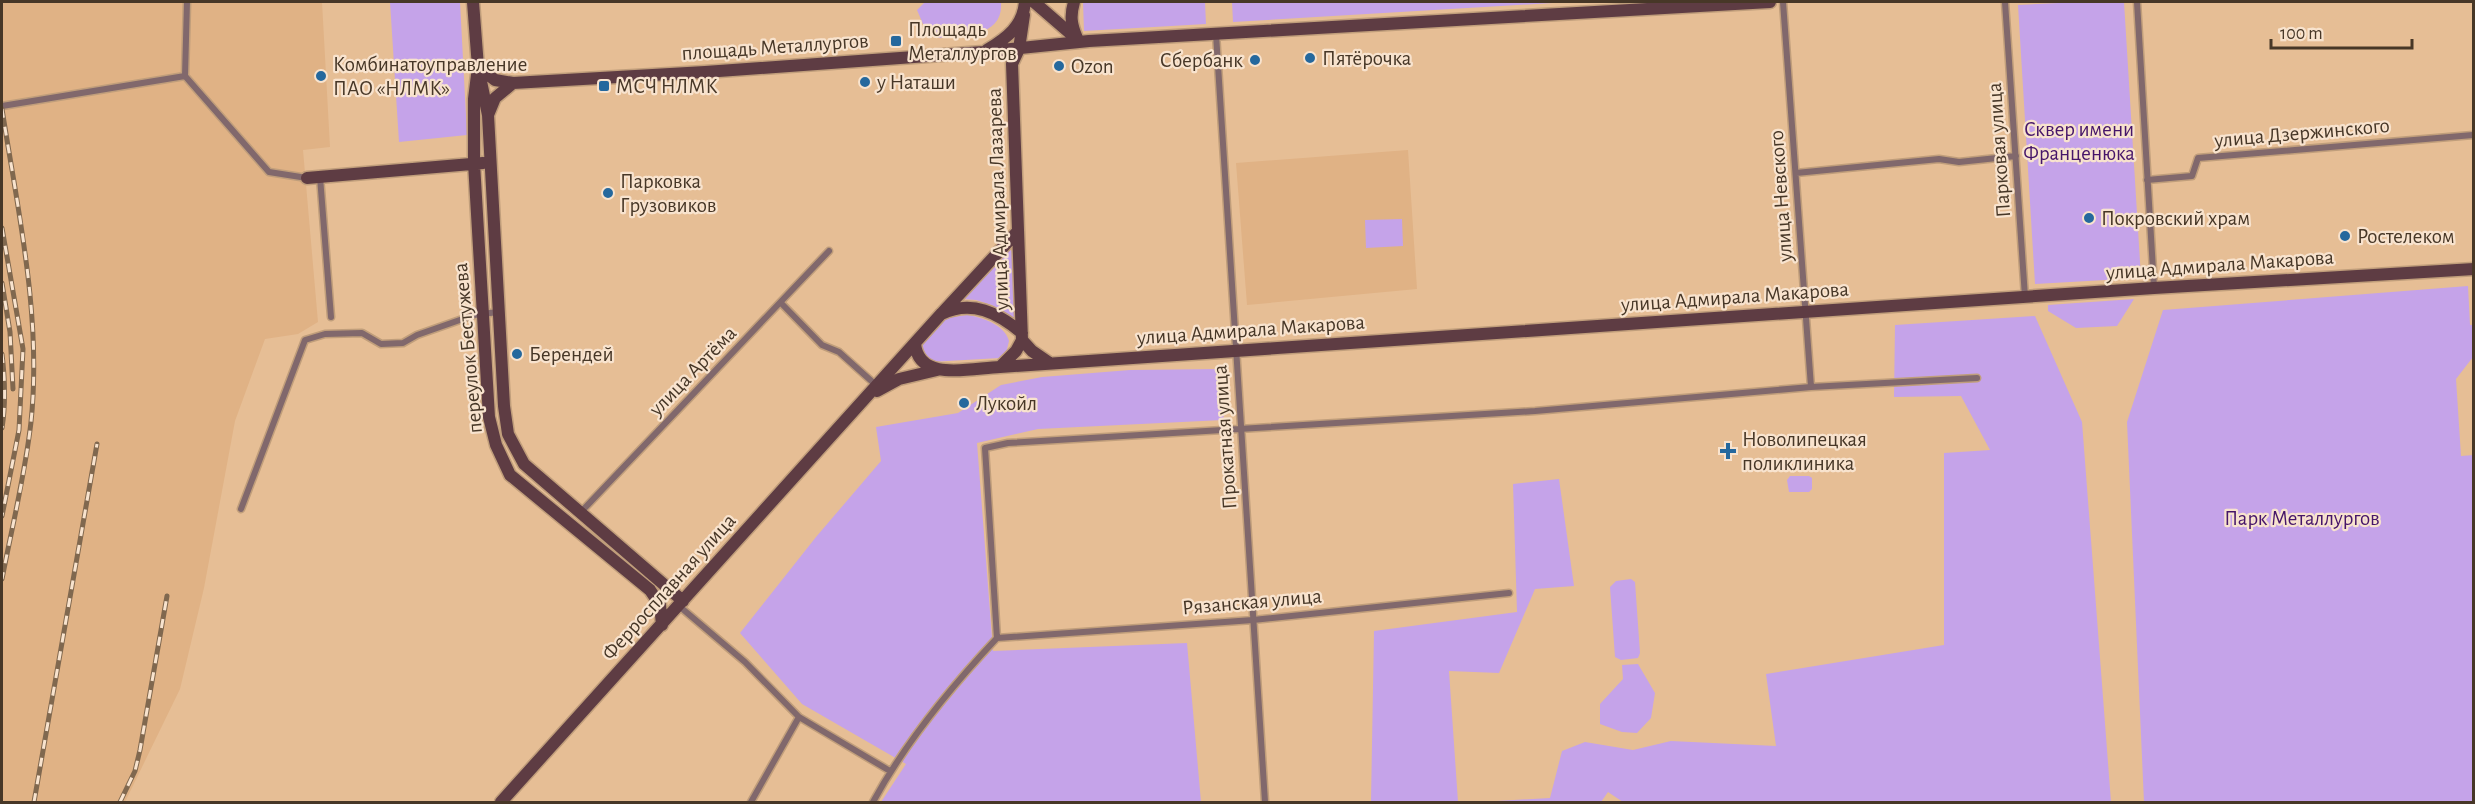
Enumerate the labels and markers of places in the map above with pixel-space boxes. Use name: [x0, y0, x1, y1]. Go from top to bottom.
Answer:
place label: Площадь Металлургов: [908, 19, 1017, 64]
marker: Площадь Металлургов: [889, 34, 903, 48]
place label: Пятёрочка: [1322, 48, 1412, 69]
place label: Сбербанк: [1160, 50, 1243, 71]
marker: Пятёрочка: [1303, 51, 1317, 65]
marker: Сбербанк: [1248, 53, 1262, 67]
place label: Комбинатоуправление ПАО «НЛМК»: [333, 54, 527, 99]
place label: Ozon: [1071, 56, 1114, 77]
marker: Ozon: [1052, 59, 1066, 73]
marker: Комбинатоуправление ПАО «НЛМК»: [314, 69, 328, 83]
place label: у Наташи: [876, 72, 956, 93]
marker: у Наташи: [858, 75, 872, 89]
place label: МСЧ НЛМК: [616, 76, 718, 97]
marker: МСЧ НЛМК: [597, 79, 611, 93]
place label: Парковка Грузовиков: [620, 171, 717, 216]
marker: Парковка Грузовиков: [601, 186, 615, 200]
place label: Покровский храм: [2101, 208, 2250, 229]
marker: Покровский храм: [2082, 211, 2096, 225]
place label: Ростелеком: [2357, 226, 2455, 247]
marker: Ростелеком: [2338, 229, 2352, 243]
place label: Берендей: [529, 344, 614, 365]
marker: Берендей: [510, 347, 524, 361]
place label: Лукойл: [976, 393, 1037, 414]
marker: Лукойл: [957, 396, 971, 410]
place label: Новолипецкая поликлиника: [1742, 429, 1867, 474]
marker: Новолипецкая поликлиника: [1719, 442, 1737, 460]

